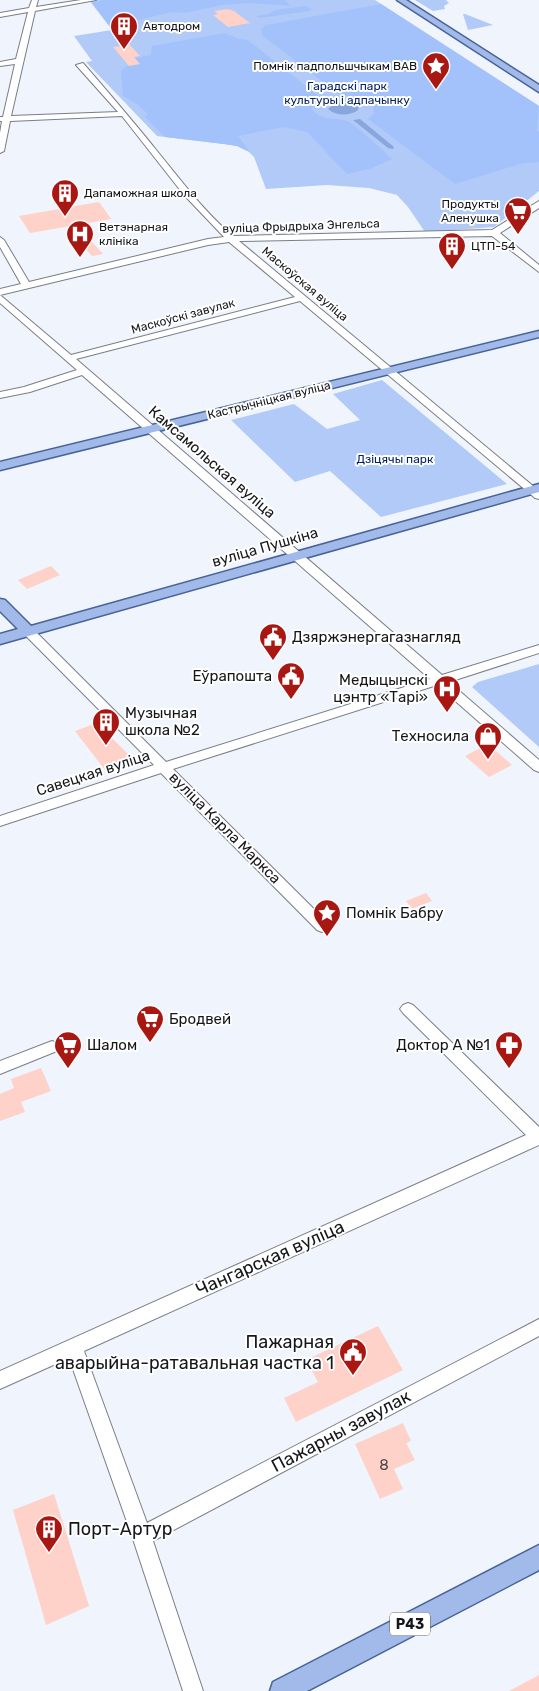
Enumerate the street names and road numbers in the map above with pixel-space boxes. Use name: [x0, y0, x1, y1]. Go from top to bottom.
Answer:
street label: вуліца Фрыдрыха Энгельса: [222, 216, 380, 236]
street label: Маскоўская вуліца: [259, 244, 351, 324]
street label: Маскоўскі завулак: [130, 295, 237, 337]
street label: Кастрычніцкая вуліца: [206, 378, 332, 422]
street label: Камсамольская вуліца: [145, 402, 279, 522]
street label: вуліца Пушкіна: [210, 523, 320, 571]
street label: Савецкая вуліца: [34, 746, 152, 800]
street label: вуліца Карла Маркса: [165, 768, 285, 888]
street label: Чангарская вуліца: [192, 1215, 348, 1301]
street label: Пажарны завулак: [268, 1385, 415, 1477]
road number: Р43: [390, 1612, 430, 1636]

